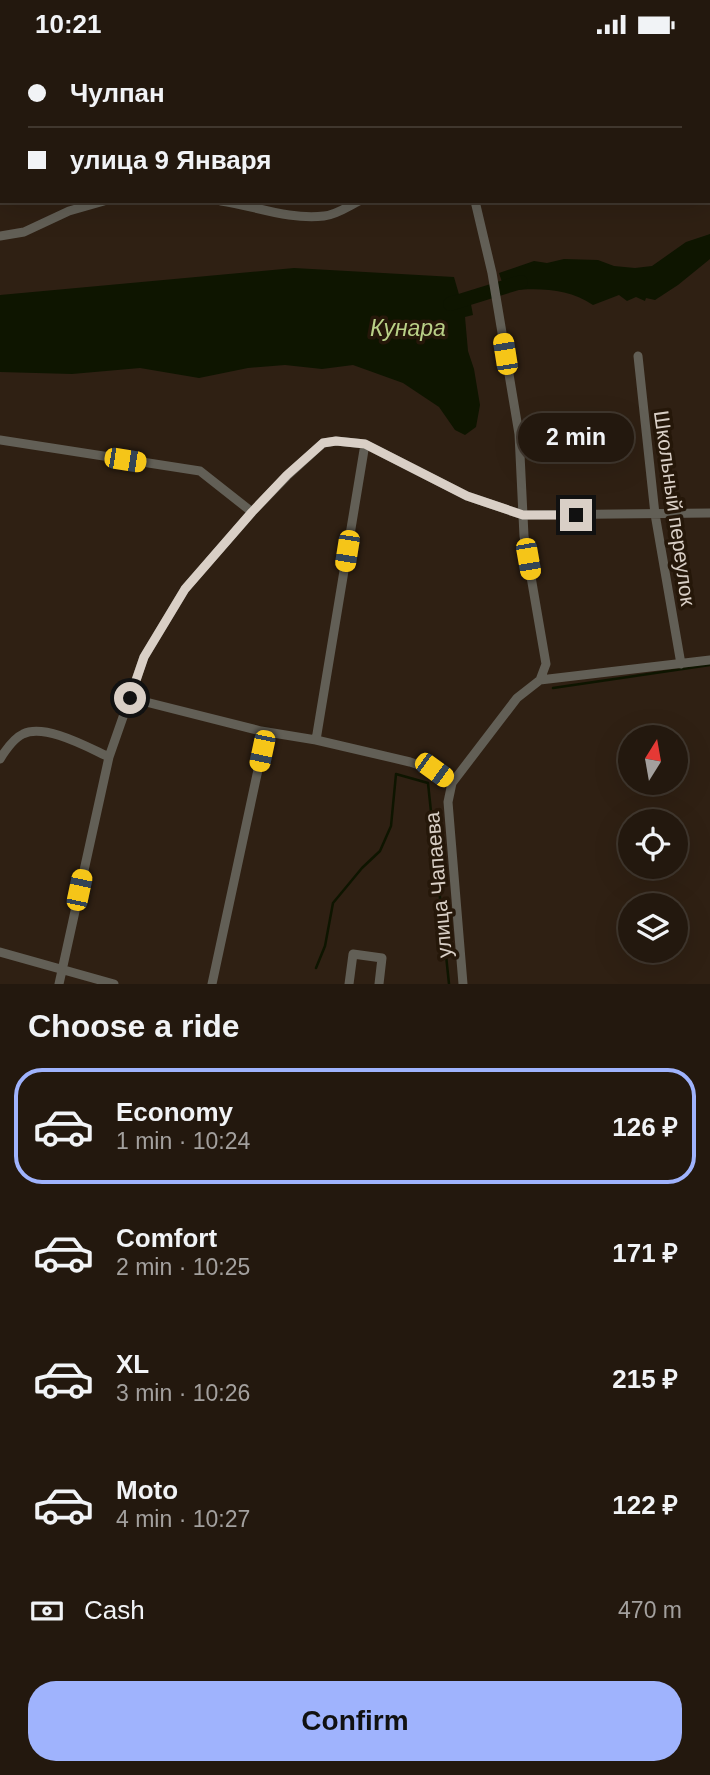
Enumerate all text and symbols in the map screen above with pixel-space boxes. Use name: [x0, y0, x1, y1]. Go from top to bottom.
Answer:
text: 10:21: [35, 9, 102, 39]
text: Чулпан: [70, 78, 165, 108]
text: улица 9 Января: [70, 145, 272, 175]
water label: Кунара: [370, 315, 446, 341]
car: [492, 332, 519, 376]
street label: Школьный переулок: [650, 409, 700, 608]
callout: 2 min: [518, 413, 634, 463]
text: 2 min: [546, 424, 606, 450]
car: [103, 446, 148, 474]
route end: [560, 499, 592, 531]
car: [334, 529, 361, 573]
car: [515, 536, 542, 582]
route start: [114, 682, 146, 714]
north arrow: [618, 725, 688, 795]
map controls: [618, 725, 688, 963]
car: [248, 728, 277, 774]
car: [411, 749, 458, 791]
button: locate: [618, 809, 688, 879]
street label: улица Чапаева: [420, 811, 456, 959]
car: [65, 867, 94, 913]
button: layers: [618, 893, 688, 963]
text: Choose a ride: [28, 1008, 240, 1044]
icon: car: [32, 1095, 95, 1158]
text: Economy: [116, 1097, 233, 1127]
text: 126 ₽: [612, 1112, 678, 1142]
text: 1 min · 10:24: [116, 1128, 250, 1154]
icon: car: [32, 1221, 95, 1284]
text: Comfort: [116, 1223, 217, 1253]
text: 171 ₽: [612, 1238, 678, 1268]
text: 2 min · 10:25: [116, 1254, 250, 1280]
icon: car: [32, 1347, 95, 1410]
text: XL: [116, 1349, 149, 1379]
text: 215 ₽: [612, 1364, 678, 1394]
text: 3 min · 10:26: [116, 1380, 250, 1406]
icon: car: [32, 1473, 95, 1536]
text: Moto: [116, 1475, 178, 1505]
text: 122 ₽: [612, 1490, 678, 1520]
text: 4 min · 10:27: [116, 1506, 250, 1532]
icon: cash: [28, 1592, 66, 1630]
text: Cash: [84, 1595, 145, 1625]
text: 470 m: [618, 1597, 682, 1623]
button: Confirm: [28, 1681, 682, 1761]

